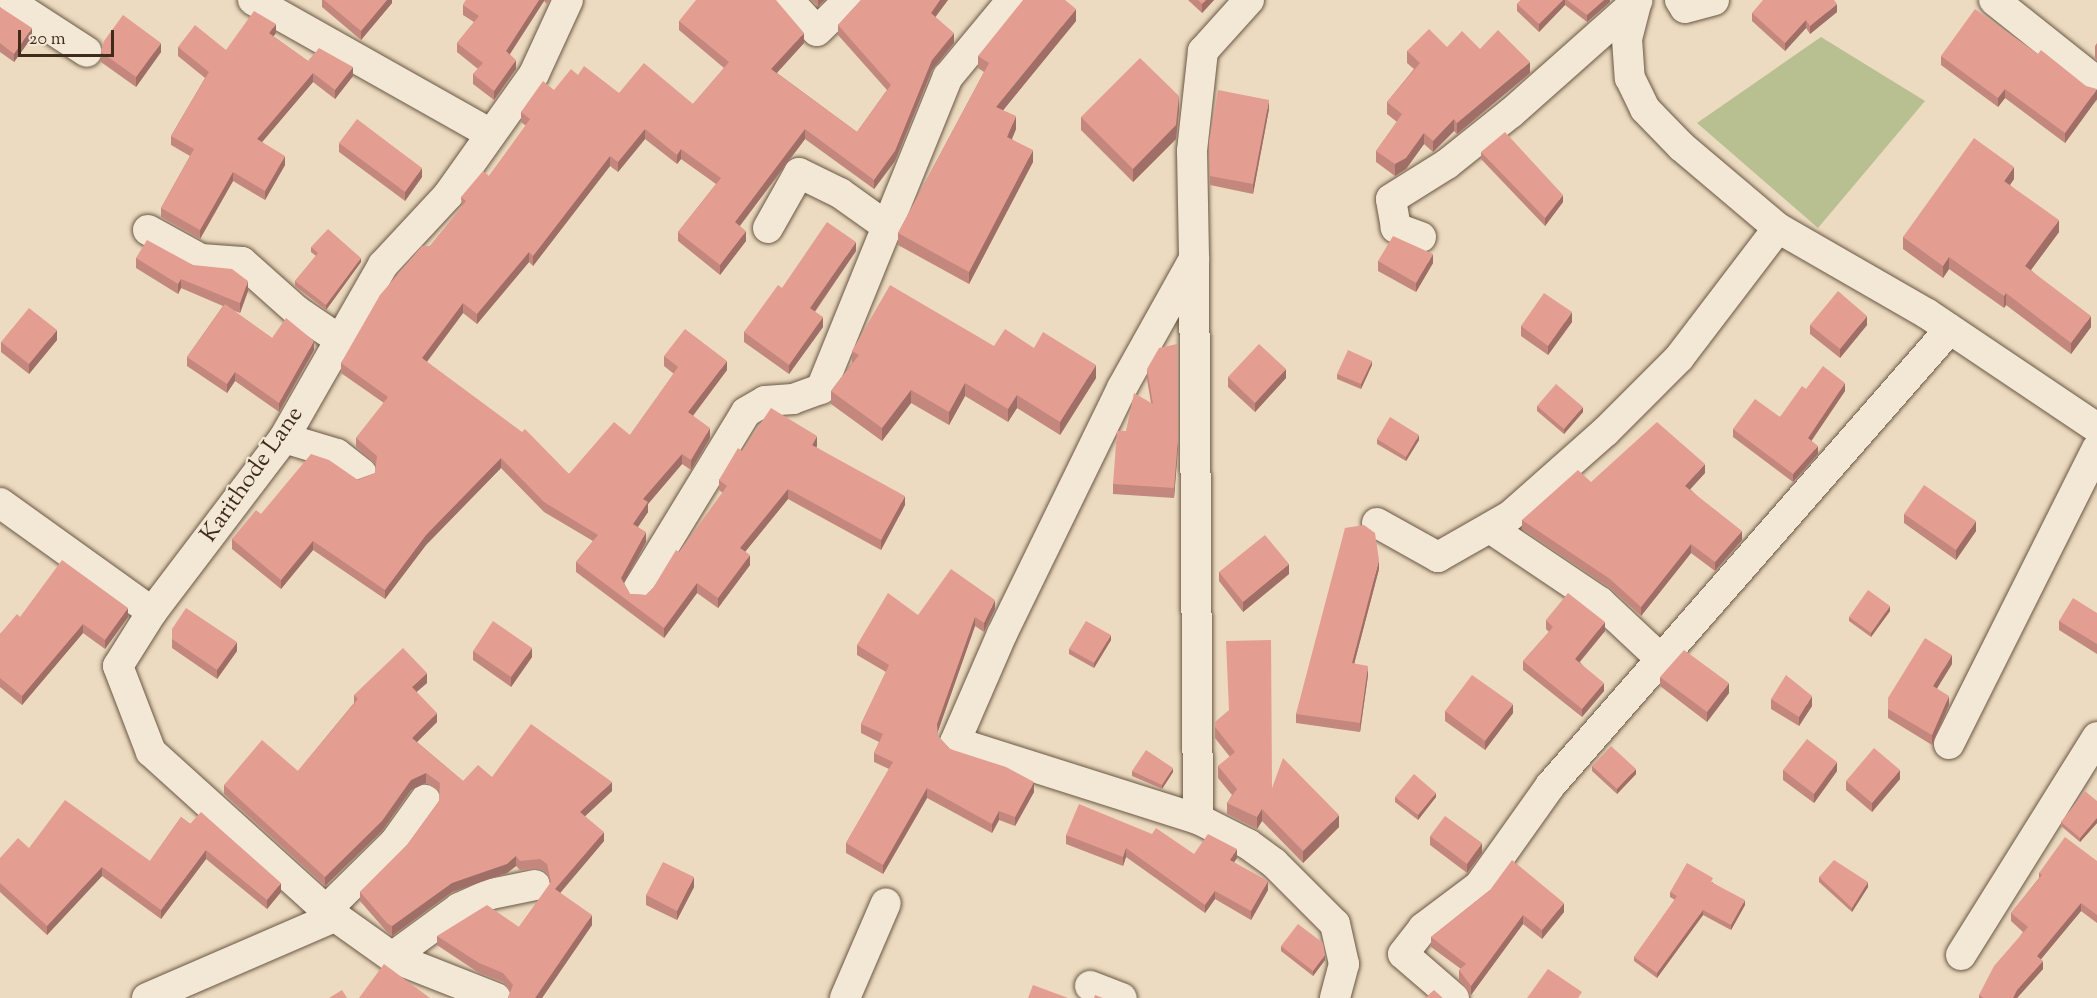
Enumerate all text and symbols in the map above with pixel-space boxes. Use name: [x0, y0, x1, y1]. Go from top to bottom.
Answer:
scale bar: [21, 18, 117, 56]
text: 20 m: [29, 27, 66, 53]
street label: Karithode Lane: [196, 402, 310, 548]

